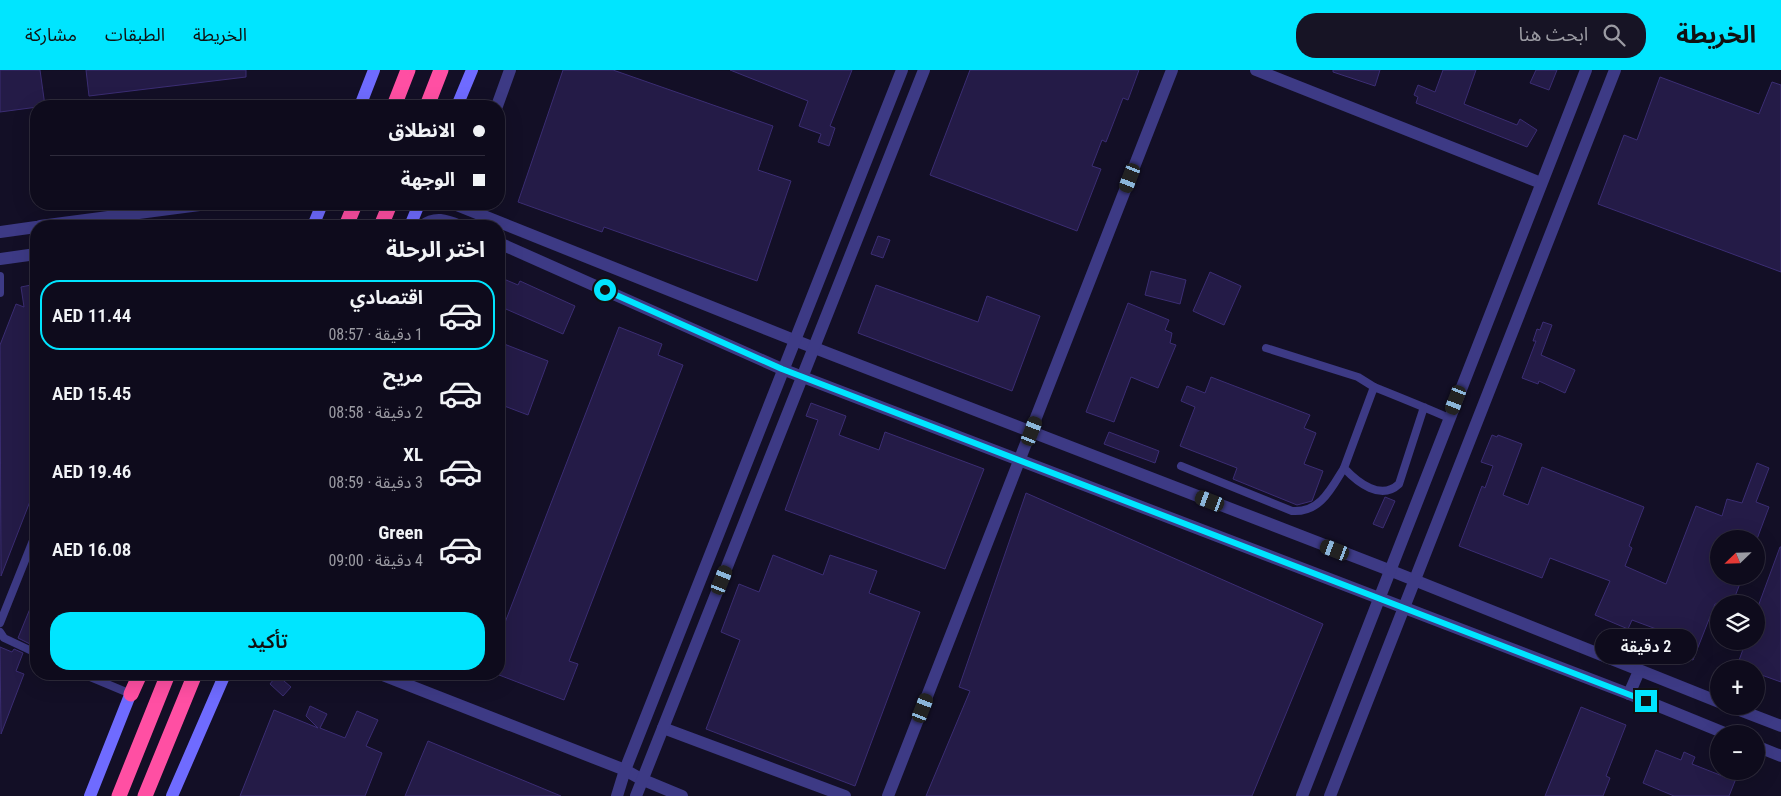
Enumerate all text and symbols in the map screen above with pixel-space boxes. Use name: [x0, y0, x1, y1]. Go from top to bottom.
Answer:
search box: [1296, 13, 1646, 58]
icon: search: [1600, 21, 1628, 49]
text: الخريطة: [1676, 21, 1756, 49]
text: ابحث هنا: [1518, 23, 1588, 46]
text: مشاركة: [25, 24, 77, 45]
text: الطبقات: [105, 24, 165, 45]
text: الخريطة: [193, 24, 247, 45]
text: الانطلاق: [389, 119, 455, 142]
car: [1117, 161, 1142, 195]
text: الوجهة: [401, 168, 455, 191]
text: اختر الرحلة: [386, 237, 485, 262]
route start: [594, 279, 616, 301]
text: اقتصادي: [350, 286, 423, 309]
icon: car: [438, 293, 483, 338]
text: AED 11.44: [52, 304, 131, 327]
text: 1 دقيقة · 08:57: [328, 325, 423, 344]
text: مريح: [383, 364, 423, 387]
icon: car: [438, 371, 483, 416]
text: AED 15.45: [52, 382, 131, 405]
car: [1443, 383, 1468, 417]
text: 2 دقيقة · 08:58: [328, 403, 423, 422]
car: [1019, 414, 1044, 448]
text: XL: [403, 443, 423, 466]
icon: car: [438, 449, 483, 494]
text: AED 19.46: [52, 460, 131, 483]
text: 3 دقيقة · 08:59: [328, 473, 423, 492]
car: [1193, 489, 1226, 513]
text: Green: [378, 521, 423, 544]
icon: car: [438, 527, 483, 572]
north arrow: [1710, 530, 1765, 585]
map controls: [1710, 530, 1765, 780]
text: AED 16.08: [52, 538, 131, 561]
car: [1318, 538, 1351, 562]
text: 4 دقيقة · 09:00: [328, 551, 423, 570]
car: [709, 563, 734, 597]
button: layers: [1710, 595, 1765, 650]
button: تأكيد: [50, 612, 485, 670]
callout: 2 دقيقة: [1595, 628, 1697, 664]
text: 2 دقيقة: [1621, 637, 1671, 656]
button: +: [1710, 660, 1765, 715]
route end: [1635, 690, 1657, 712]
car: [910, 691, 935, 725]
button: −: [1710, 725, 1765, 780]

